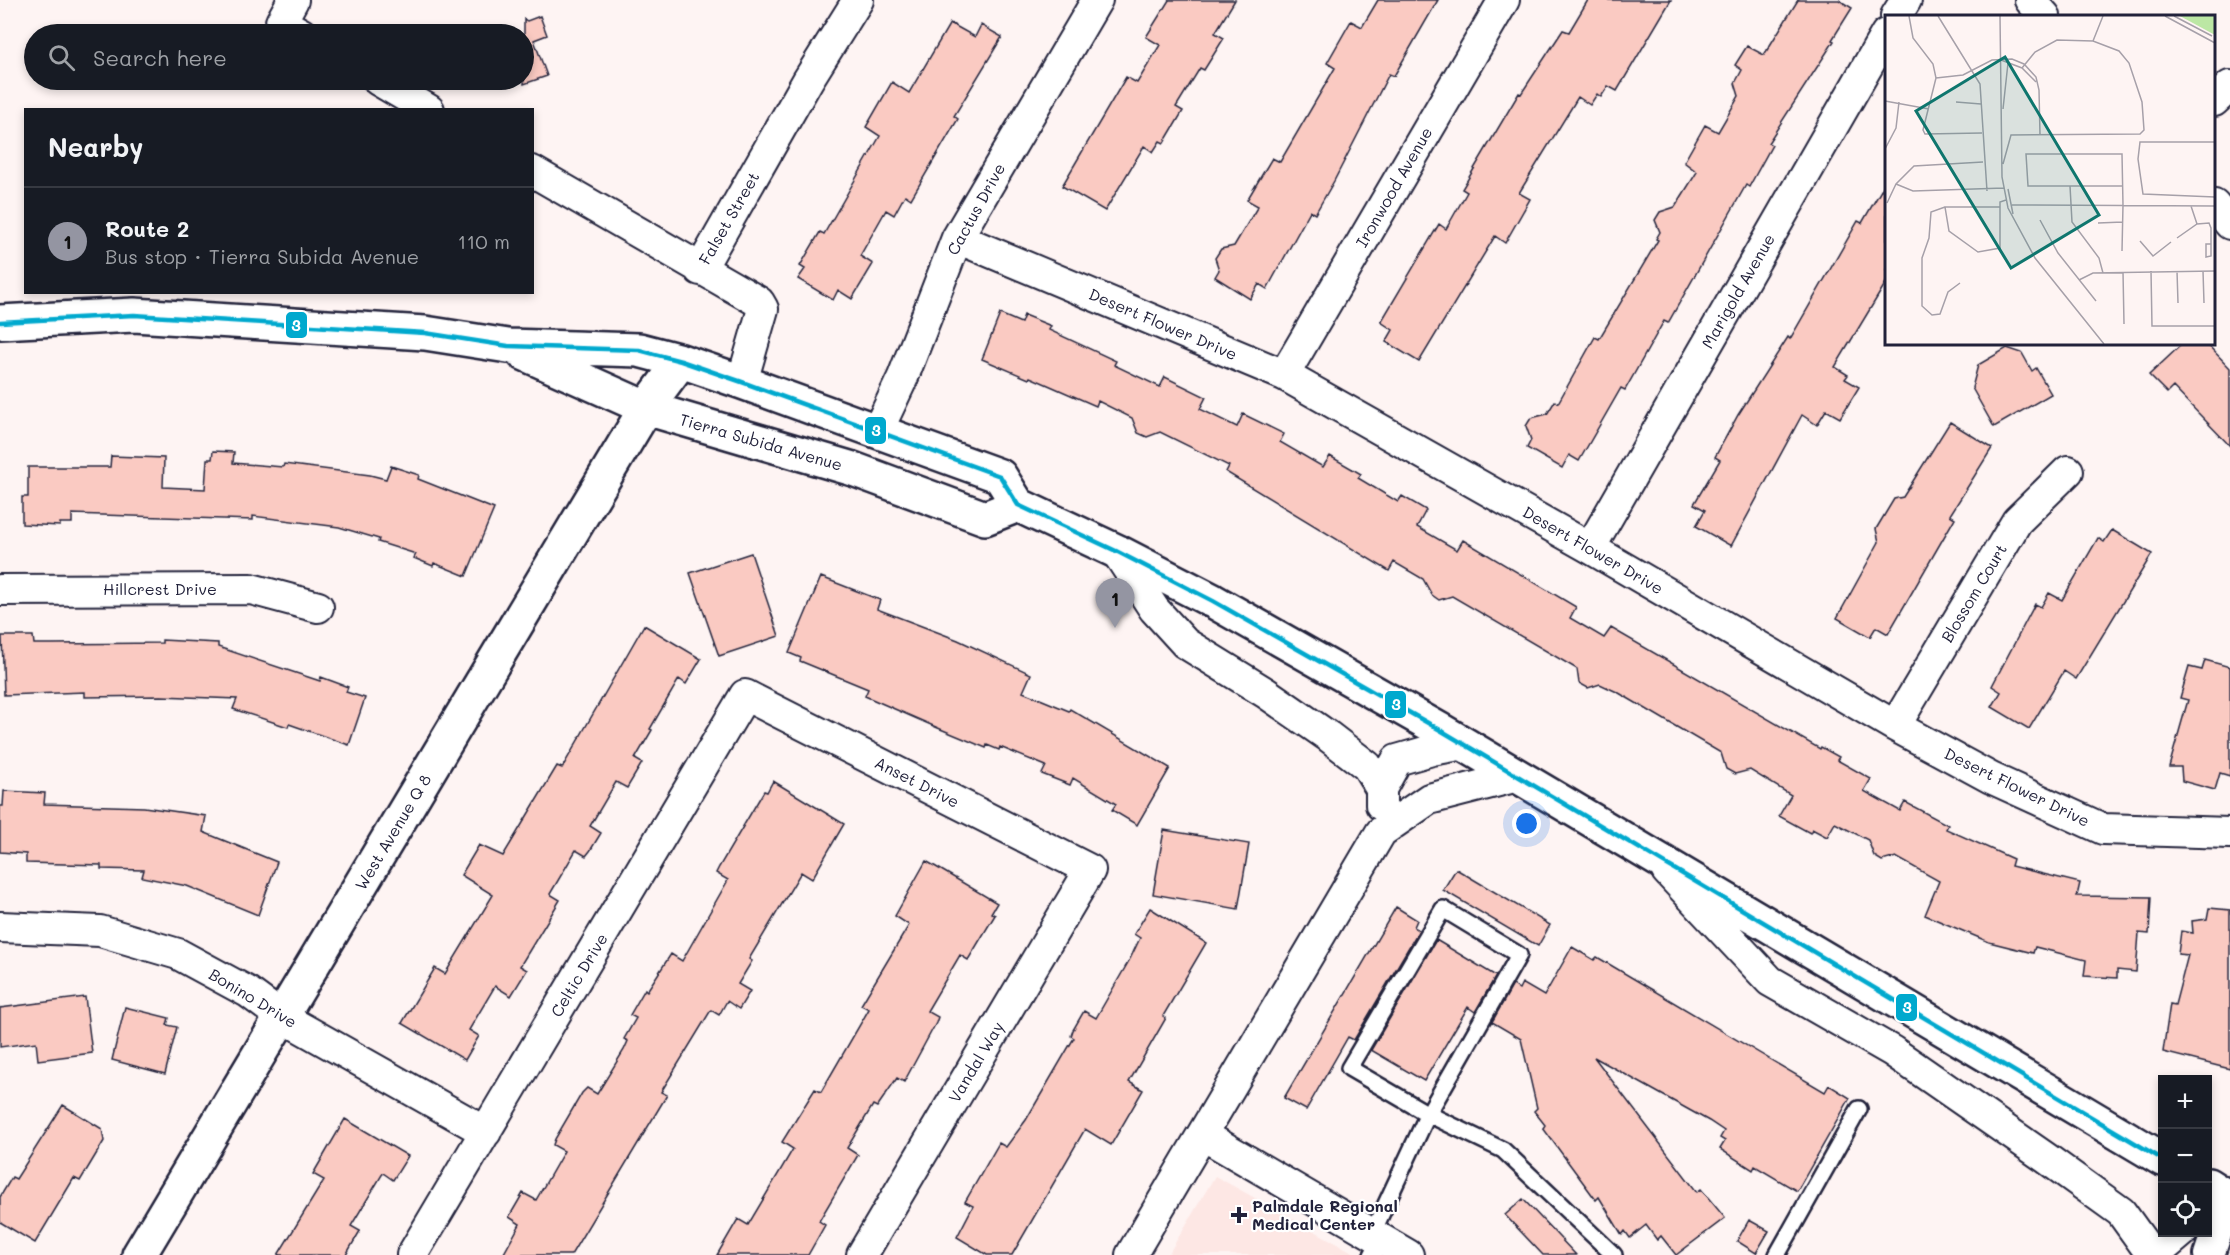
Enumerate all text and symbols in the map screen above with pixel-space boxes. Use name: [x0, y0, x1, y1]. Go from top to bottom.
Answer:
inset map: [1885, 15, 2215, 345]
search box: [24, 24, 534, 90]
icon: search: [45, 41, 78, 74]
text: Search here: [93, 43, 227, 72]
street label: Ironwood Avenue: [1351, 123, 1437, 251]
text: Nearby: [48, 130, 143, 164]
street label: Cactus Drive: [942, 159, 1009, 258]
street label: Falset Street: [694, 168, 764, 268]
text: Route 2: [105, 214, 189, 243]
text: 1: [63, 228, 72, 254]
text: 110 m: [457, 228, 510, 254]
street label: Marigold Avenue: [1696, 230, 1779, 352]
text: Bus stop · Tierra Subida Avenue: [105, 243, 419, 269]
street label: Desert Flower Drive: [1086, 283, 1240, 364]
line badge: 3: [285, 311, 308, 339]
text: 3: [291, 314, 301, 335]
street label: Tierra Subida Avenue: [677, 408, 845, 475]
line badge: 3: [864, 416, 887, 445]
text: 3: [871, 419, 881, 440]
street label: Desert Flower Drive: [1519, 501, 1667, 598]
street label: Blossom Court: [1936, 540, 2011, 646]
street label: Hillcrest Drive: [103, 578, 217, 599]
pin: 1: [1096, 578, 1134, 628]
line badge: 3: [1384, 690, 1407, 719]
text: 3: [1391, 693, 1401, 714]
street label: Desert Flower Drive: [1941, 742, 2093, 831]
street label: Anset Drive: [871, 751, 963, 812]
street label: West Avenue Q 8: [350, 770, 436, 894]
your location: [1512, 809, 1541, 838]
street label: Celtic Drive: [545, 929, 612, 1020]
street label: Bonino Drive: [205, 963, 301, 1032]
line badge: 3: [1895, 993, 1918, 1022]
text: 3: [1902, 996, 1912, 1017]
street label: Vandal Way: [943, 1017, 1008, 1106]
map controls: [2158, 1075, 2212, 1237]
button: +: [2158, 1075, 2212, 1129]
button: −: [2158, 1129, 2212, 1183]
button: locate: [2158, 1183, 2212, 1237]
place label: Palmdale Regional Medical Center: [1252, 1195, 1398, 1234]
marker: Palmdale Regional Medical Center: [1230, 1206, 1248, 1224]

